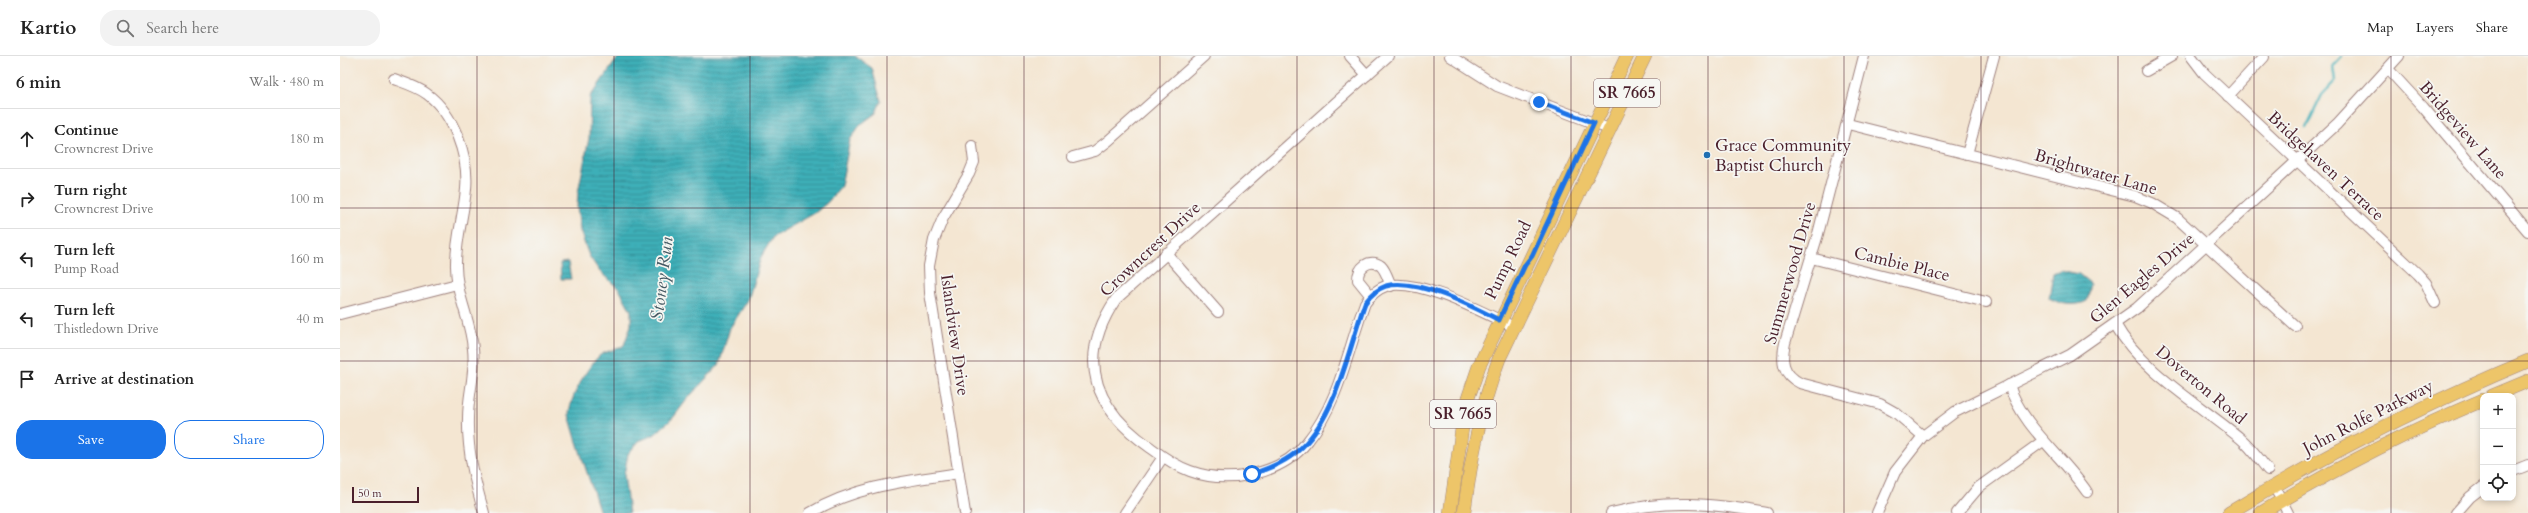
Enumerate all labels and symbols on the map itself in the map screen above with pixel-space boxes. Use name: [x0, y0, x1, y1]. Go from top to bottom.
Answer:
street label: Bridgeview Lane: [2414, 76, 2512, 184]
road number: SR 7665: [1594, 79, 1660, 107]
route end: [1530, 93, 1548, 111]
street label: Bridgehaven Terrace: [2263, 106, 2389, 226]
place label: Grace Community Baptist Church: [1715, 134, 1851, 177]
street label: Brightwater Lane: [2032, 143, 2160, 201]
marker: Grace Community Baptist Church: [1702, 150, 1712, 160]
street label: Crowncrest Drive: [1095, 196, 1205, 302]
street label: Summerwood Drive: [1759, 199, 1821, 347]
street label: Pump Road: [1479, 217, 1537, 303]
street label: Glen Eagles Drive: [2085, 227, 2199, 329]
water label: Stoney Run: [644, 235, 680, 322]
street label: Cambie Place: [1852, 241, 1952, 287]
street label: Islandview Drive: [935, 273, 975, 397]
street label: Doverton Road: [2151, 340, 2251, 430]
street label: John Rolfe Parkway: [2296, 374, 2437, 461]
road number: SR 7665: [1430, 400, 1496, 428]
route start: [1243, 465, 1261, 483]
scale bar: [352, 485, 419, 504]

